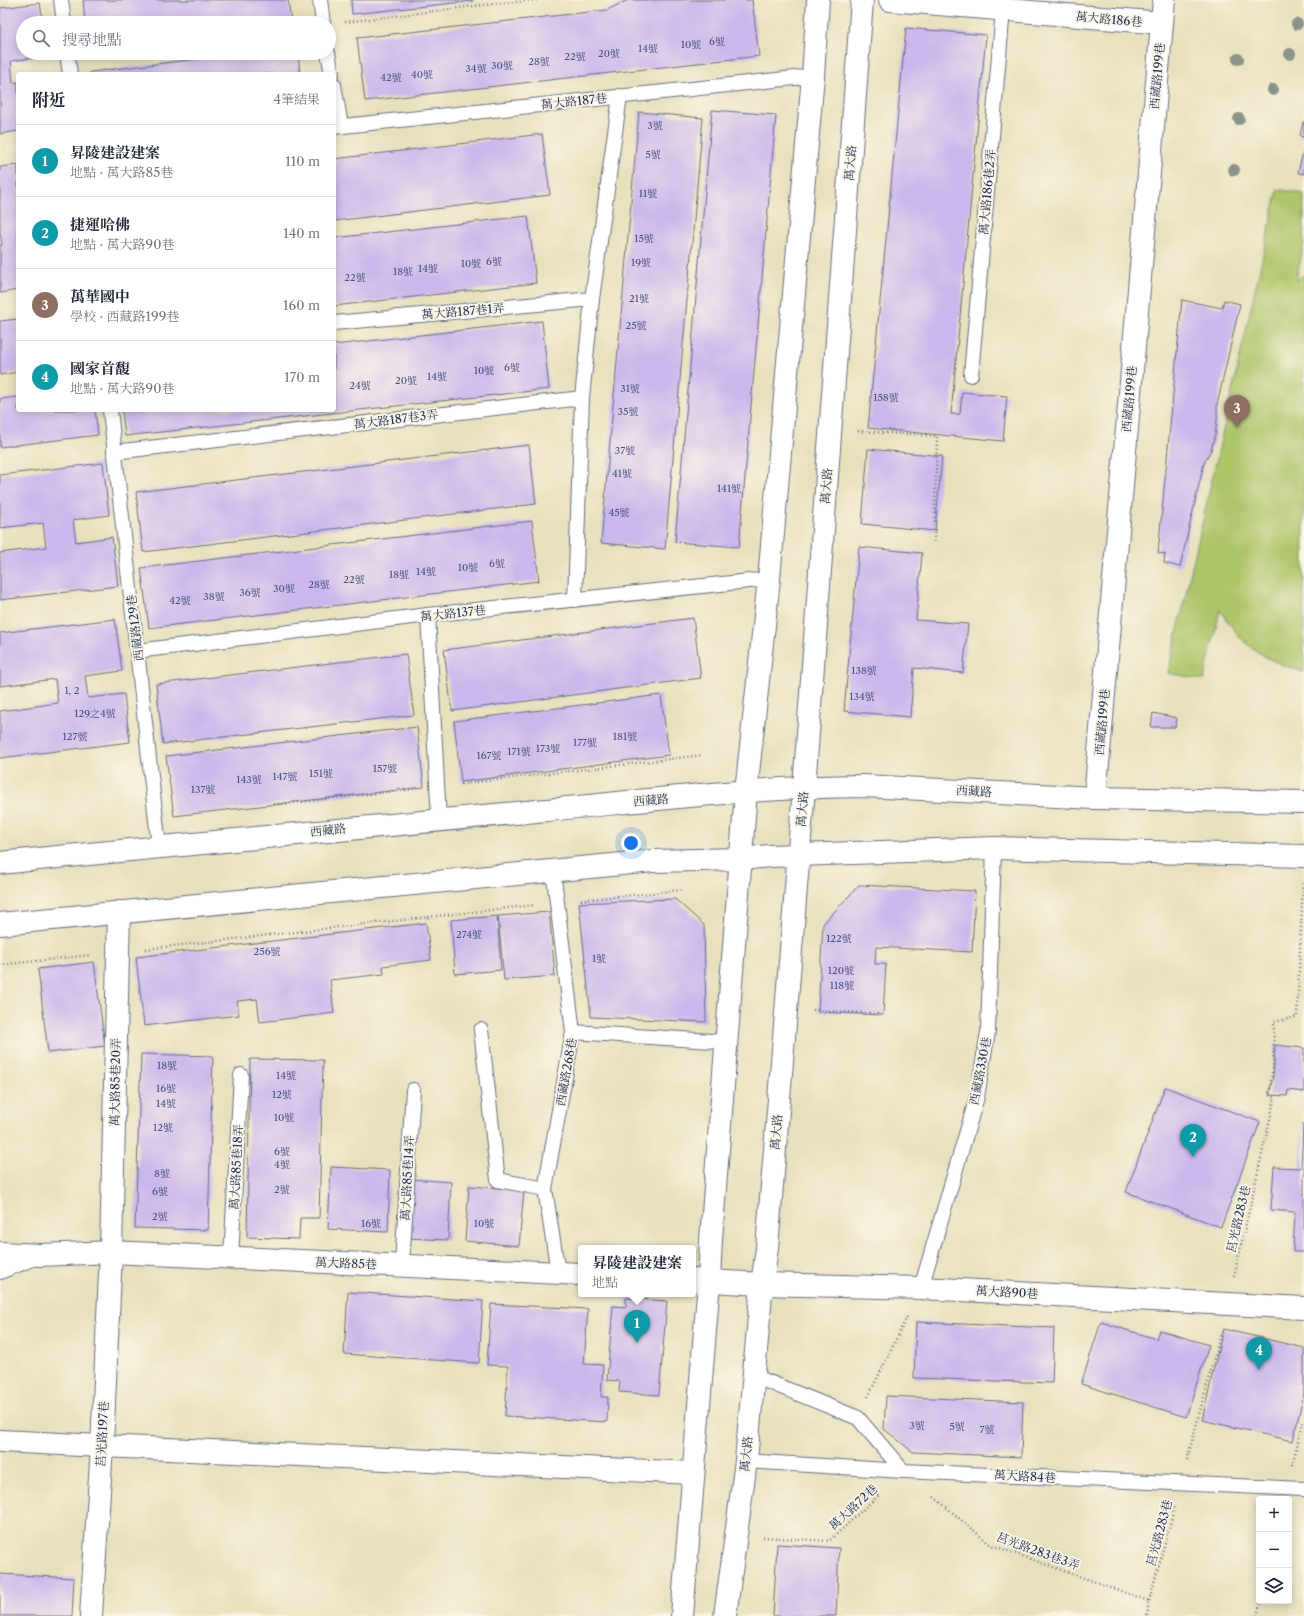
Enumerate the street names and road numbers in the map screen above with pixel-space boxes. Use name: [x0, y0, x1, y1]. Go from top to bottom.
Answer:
street label: 萬大路186巷: [1075, 9, 1143, 29]
street label: 西藏路199巷: [1147, 42, 1167, 110]
street label: 萬大路187巷: [540, 90, 608, 112]
street label: 萬大路: [841, 145, 859, 181]
street label: 萬大路186巷2弄: [976, 148, 998, 236]
street label: 萬大路187巷1弄: [421, 300, 505, 322]
street label: 西藏路199巷: [1119, 365, 1139, 433]
street label: 萬大路187巷3弄: [353, 406, 439, 432]
street label: 萬大路: [817, 468, 835, 504]
street label: 西藏路129巷: [123, 594, 147, 662]
street label: 萬大路137巷: [420, 602, 486, 624]
street label: 西藏路199巷: [1092, 688, 1112, 756]
street label: 西藏路: [956, 783, 992, 799]
street label: 萬大路: [793, 790, 811, 828]
street label: 西藏路: [632, 791, 670, 809]
street label: 西藏路: [309, 821, 347, 839]
street label: 西藏路330巷: [966, 1036, 994, 1106]
street label: 西藏路268巷: [553, 1037, 579, 1107]
street label: 萬大路85巷20弄: [107, 1038, 123, 1126]
street label: 萬大路: [767, 1113, 785, 1151]
street label: 萬大路85巷18弄: [226, 1124, 246, 1210]
street label: 萬大路85巷14弄: [397, 1135, 417, 1221]
street label: 莒光路283巷: [1223, 1184, 1253, 1254]
street label: 萬大路85巷: [315, 1254, 377, 1272]
street label: 萬大路90巷: [975, 1283, 1039, 1301]
street label: 莒光路197巷: [93, 1401, 111, 1467]
street label: 萬大路: [737, 1435, 755, 1473]
street label: 萬大路84巷: [994, 1467, 1056, 1485]
street label: 萬大路72巷: [826, 1481, 880, 1533]
street label: 莒光路283巷: [1143, 1498, 1175, 1568]
street label: 莒光路283巷3弄: [994, 1529, 1082, 1573]

